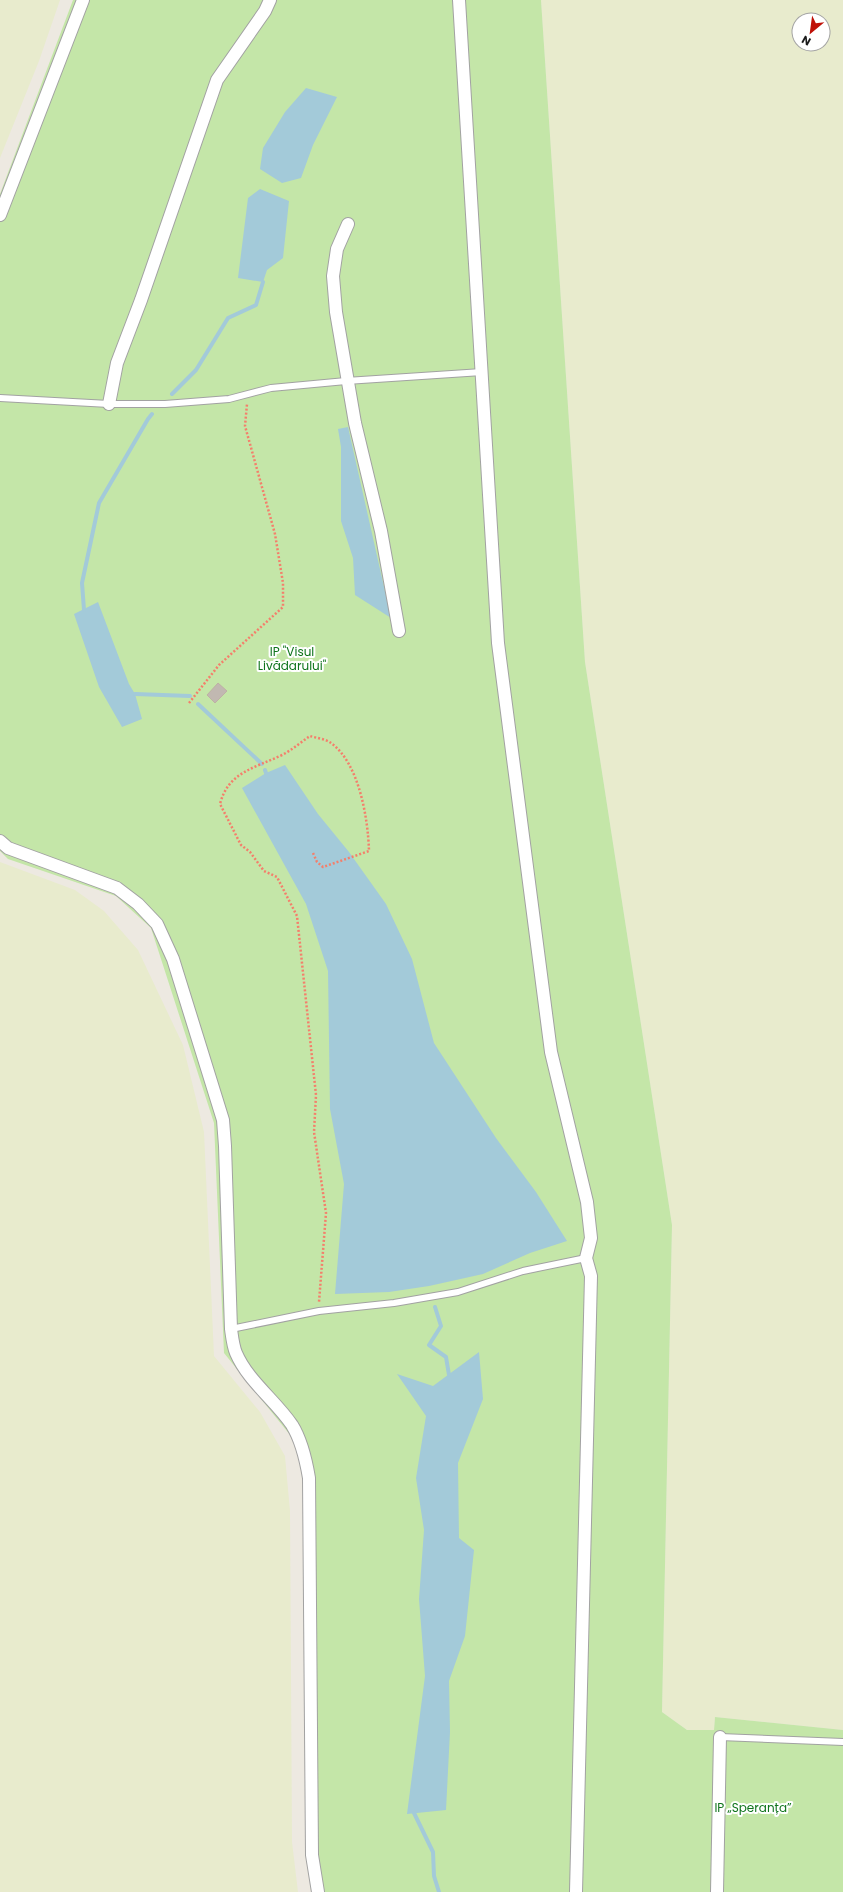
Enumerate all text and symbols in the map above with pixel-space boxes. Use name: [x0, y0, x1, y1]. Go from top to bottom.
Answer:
north arrow: [791, 12, 831, 52]
text: N: [799, 32, 814, 50]
park label: IP "Visul Livădarului": [258, 643, 327, 674]
park label: IP „Speranța”: [714, 1799, 792, 1816]

